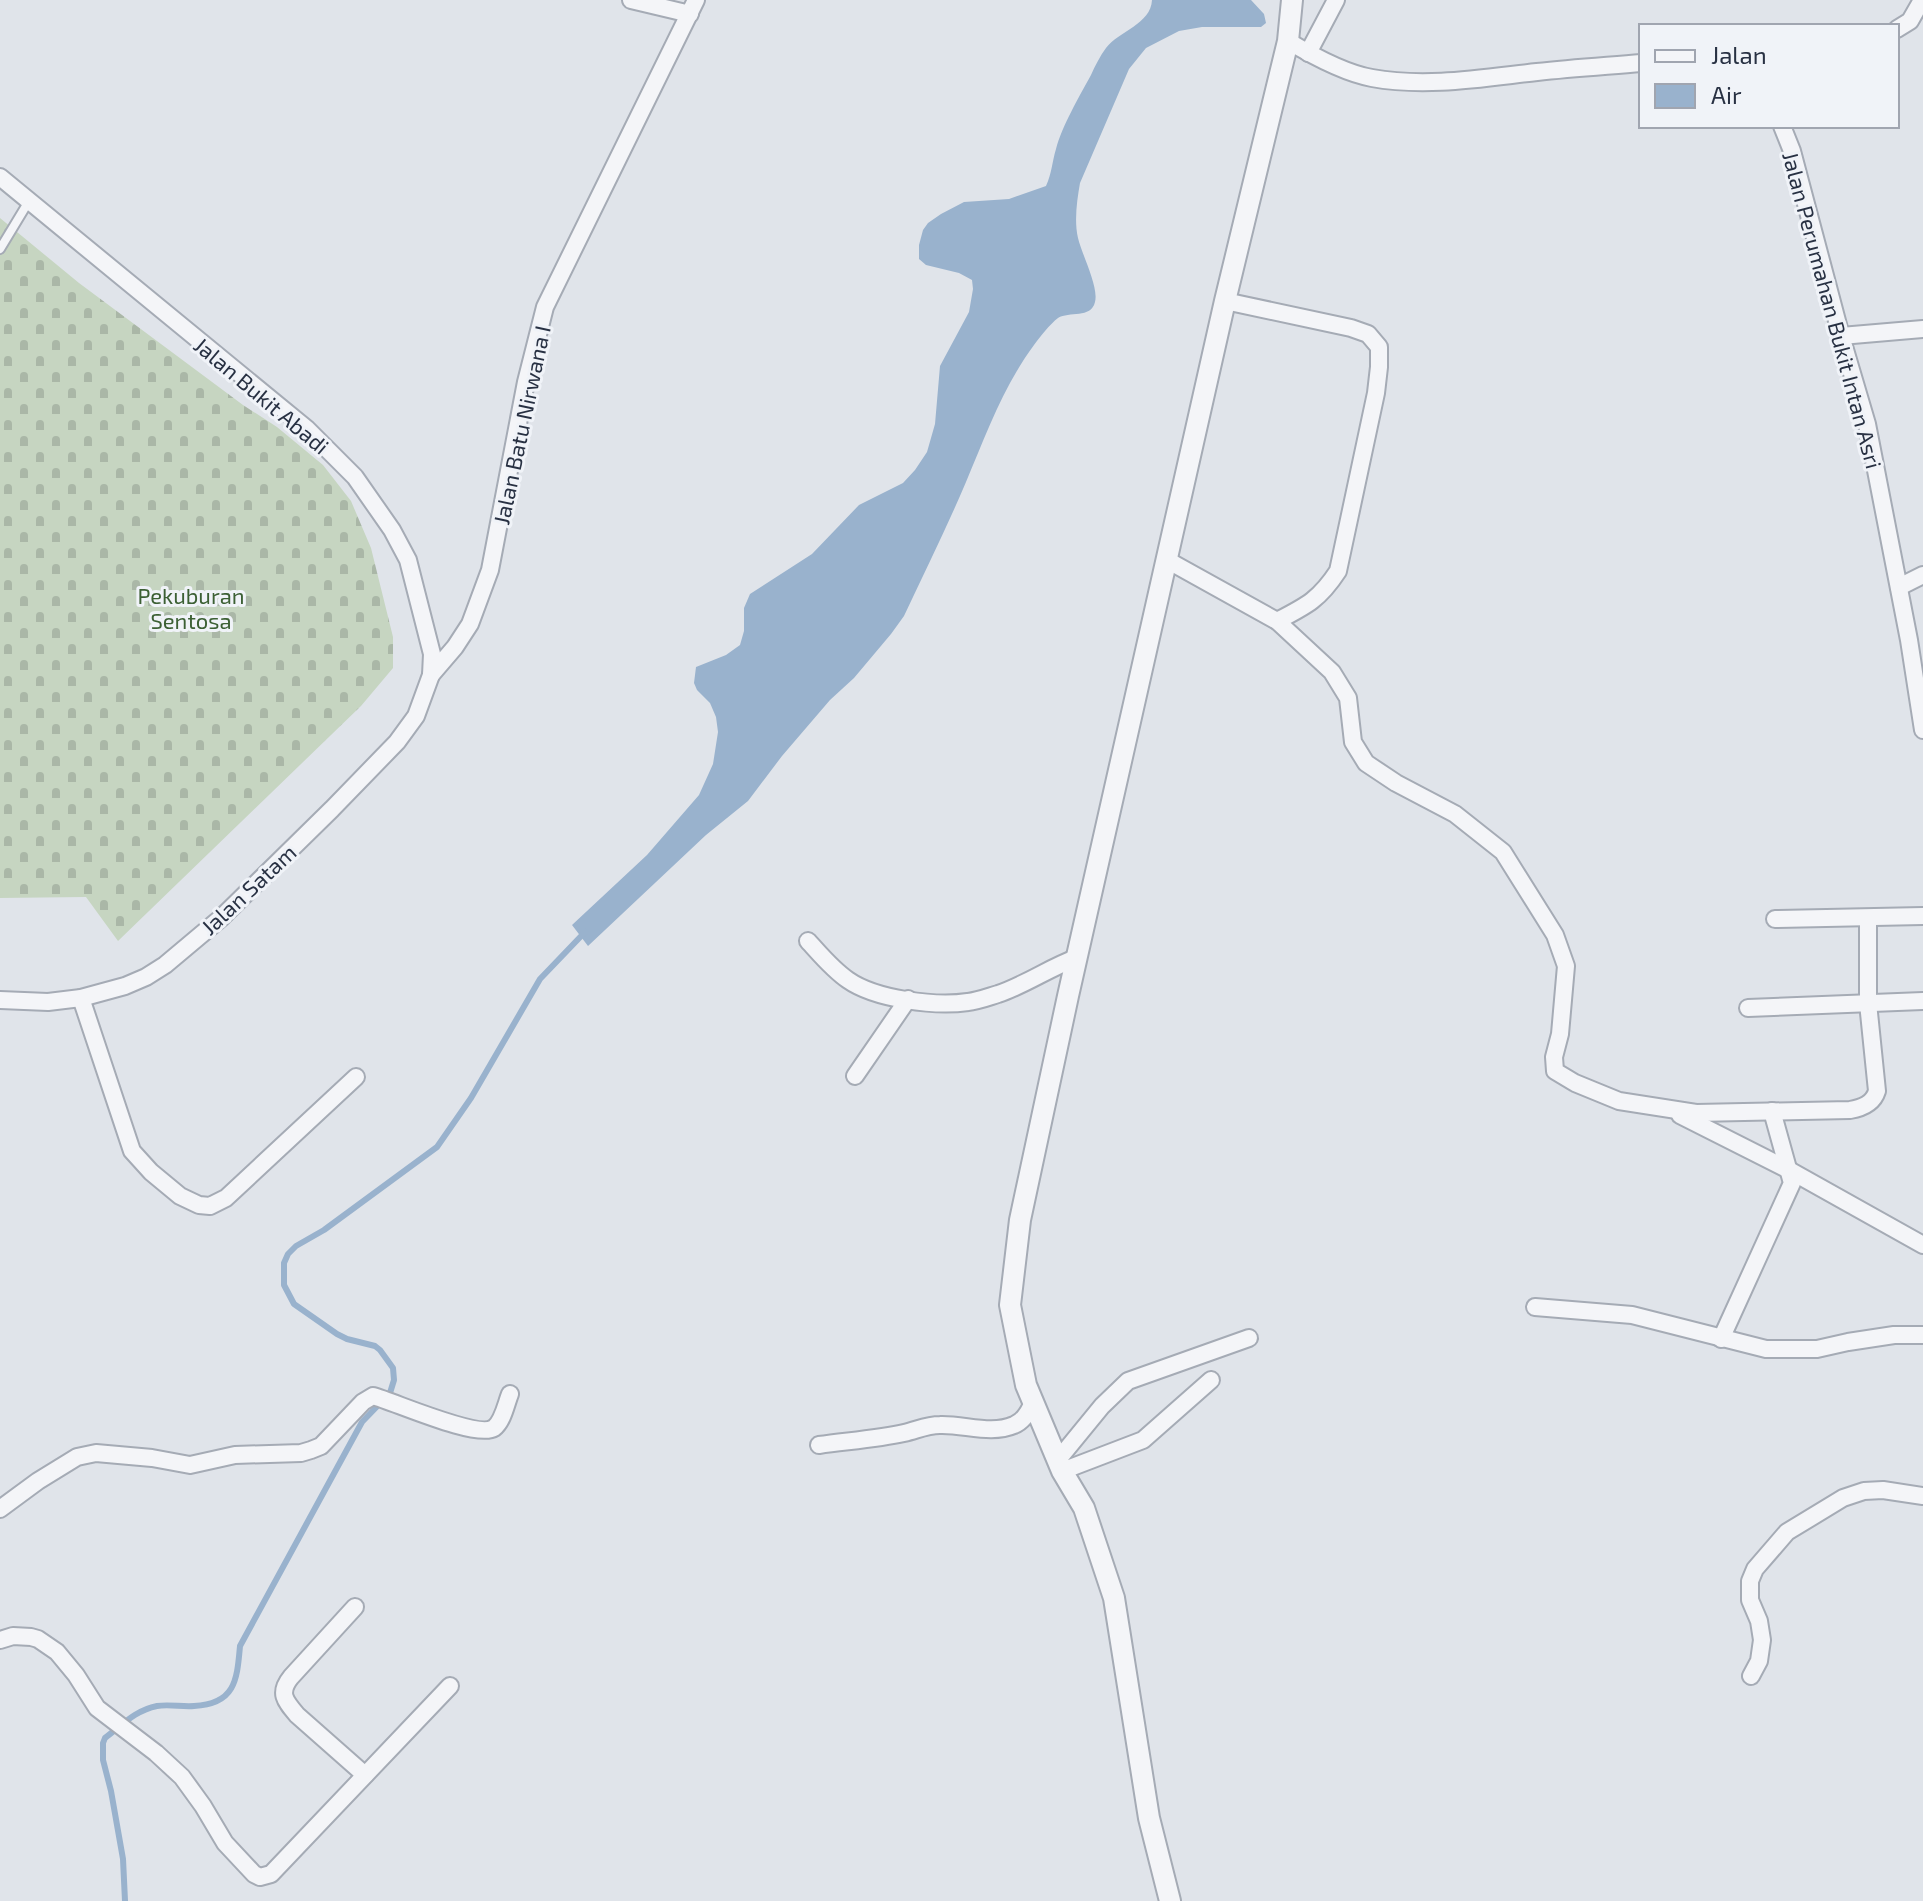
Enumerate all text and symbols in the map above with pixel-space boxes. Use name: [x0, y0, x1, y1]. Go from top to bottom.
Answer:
legend: [1639, 24, 1899, 128]
text: Jalan: [1711, 40, 1767, 69]
text: Air: [1711, 80, 1742, 109]
street label: Jalan Perumahan Bukit Intan Asri: [1778, 149, 1888, 471]
street label: Jalan Batu Nirwana I: [487, 323, 555, 527]
street label: Jalan Bukit Abadi: [189, 331, 335, 459]
park label: Pekuburan Sentosa: [137, 582, 245, 633]
street label: Jalan Satam: [195, 839, 301, 939]

